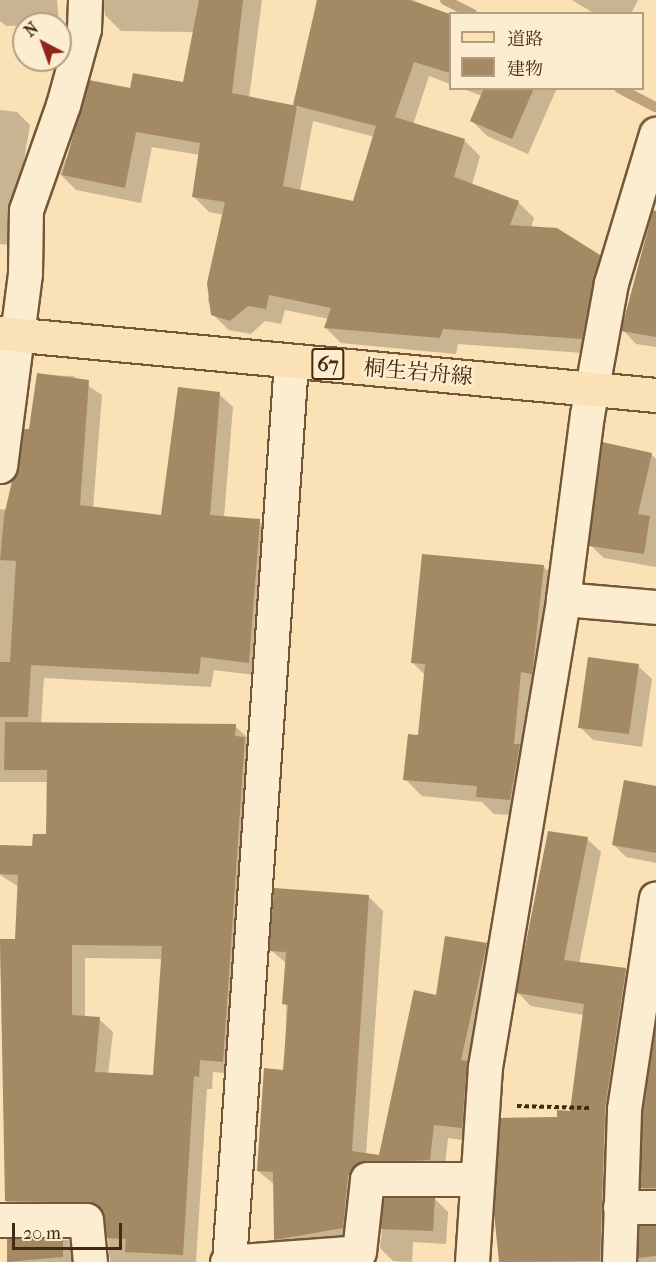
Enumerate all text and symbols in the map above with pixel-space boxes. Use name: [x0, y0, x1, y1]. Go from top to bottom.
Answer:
north arrow: [12, 12, 72, 72]
legend: [449, 12, 644, 90]
text: N: [20, 18, 42, 41]
text: 道路: [507, 29, 543, 50]
text: 建物: [507, 59, 543, 80]
road number: 67: [310, 346, 346, 382]
street label: 桐生岩舟線: [362, 355, 474, 391]
scale bar: [15, 1211, 124, 1249]
text: 20 m: [23, 1223, 61, 1244]

